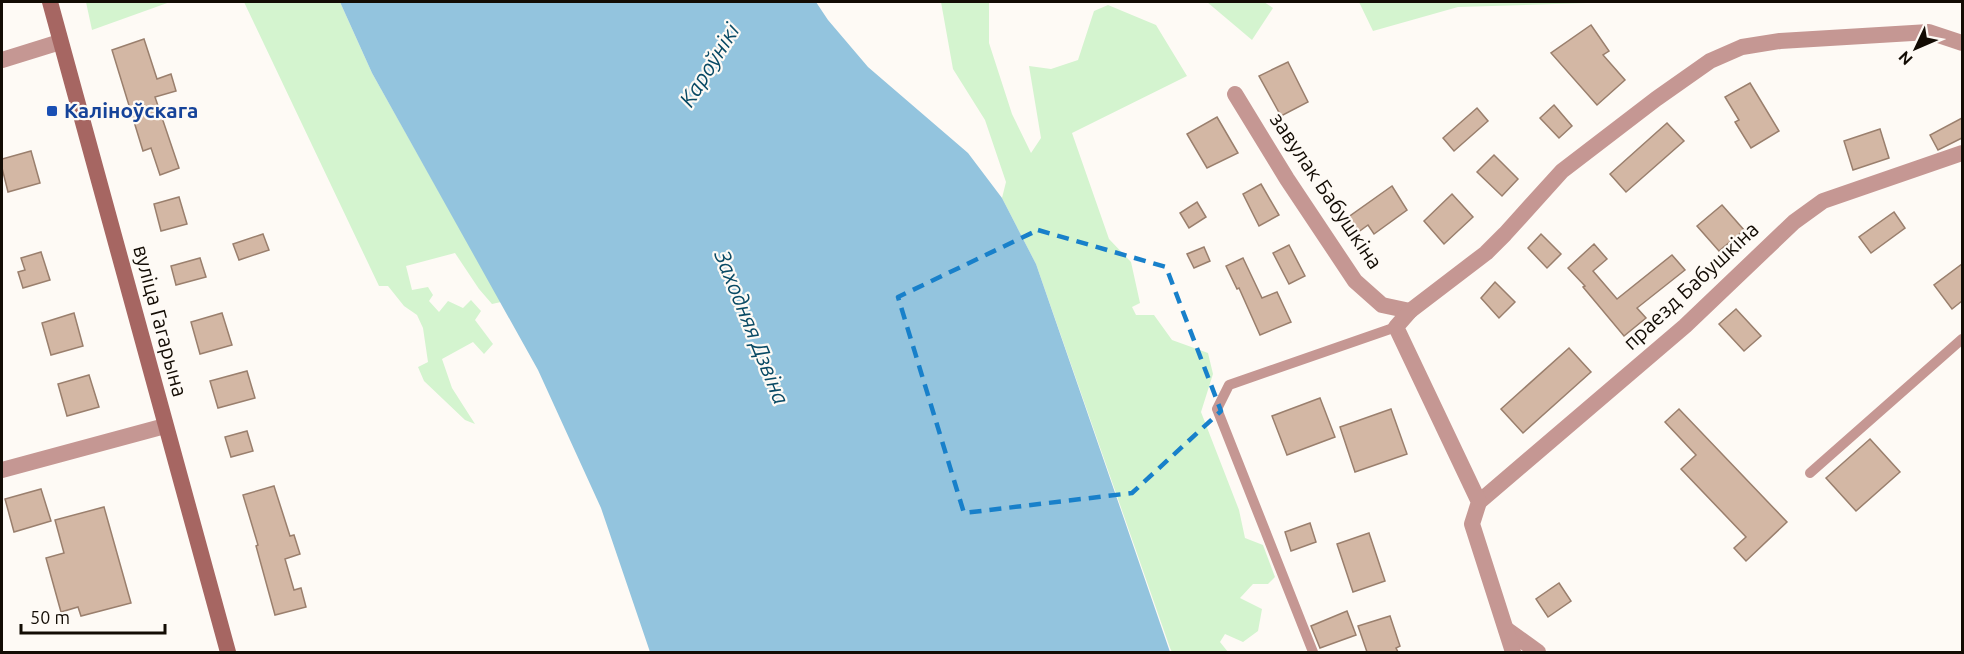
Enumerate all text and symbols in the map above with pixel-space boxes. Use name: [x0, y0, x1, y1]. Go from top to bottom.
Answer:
water label: Кароўнікі: [673, 17, 745, 111]
north arrow: [1886, 18, 1946, 78]
text: N: [1895, 48, 1916, 69]
place label: Каліноўскага: [64, 98, 198, 122]
marker: Каліноўскага: [45, 104, 59, 118]
street label: завулак Бабушкіна: [1266, 108, 1388, 273]
street label: праезд Бабушкіна: [1618, 216, 1763, 354]
street label: вуліца Гагарына: [129, 242, 193, 399]
water label: Заходняя Дзвіна: [710, 245, 795, 408]
scale bar: [21, 597, 165, 635]
text: 50 m: [30, 607, 70, 627]

